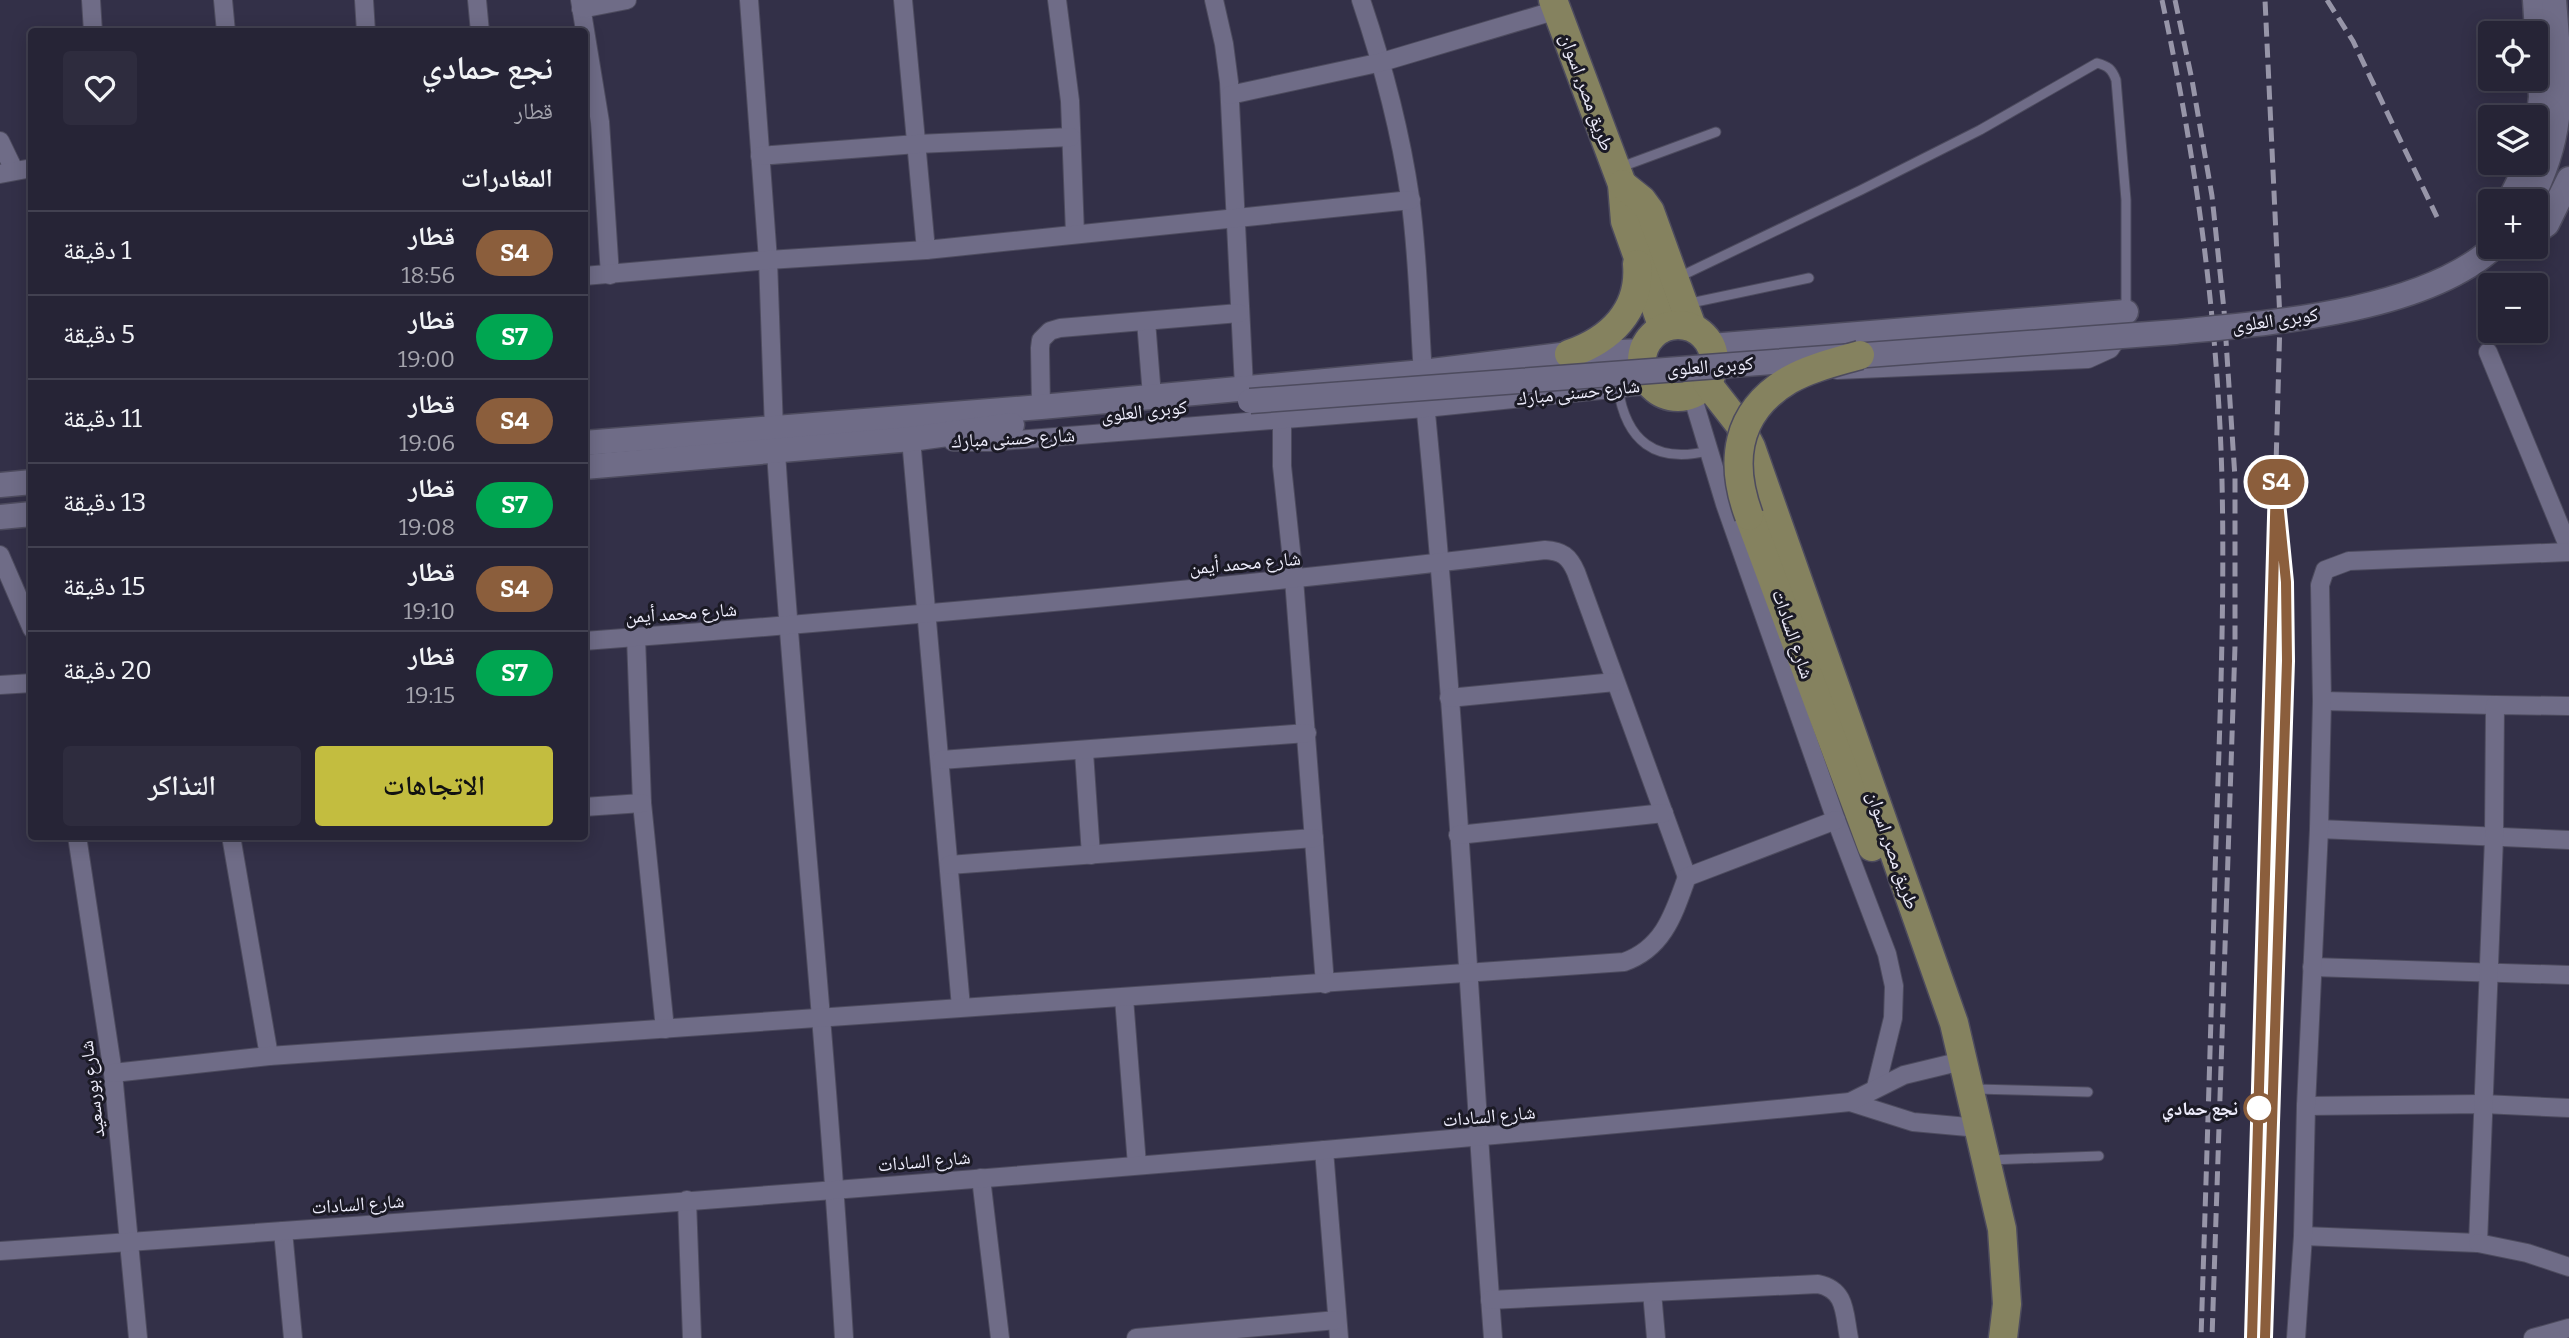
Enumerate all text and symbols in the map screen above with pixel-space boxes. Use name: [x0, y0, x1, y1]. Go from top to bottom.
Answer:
map controls: [2478, 21, 2548, 343]
button: locate: [2478, 21, 2548, 91]
street label: طريق مصر, اسوان: [1555, 30, 1619, 154]
text: نجع حمادي: [421, 48, 553, 88]
button: heart: [63, 51, 137, 125]
text: قطار: [514, 97, 553, 125]
button: layers: [2478, 105, 2548, 175]
text: المغادرات: [461, 163, 553, 194]
button: +: [2478, 189, 2548, 259]
text: قطار: [408, 221, 455, 252]
text: 1 دقيقة: [63, 235, 132, 266]
text: S4: [500, 239, 529, 267]
text: 18:56: [401, 261, 455, 289]
button: −: [2478, 273, 2548, 343]
street label: كوبرى العلوى: [2230, 303, 2320, 337]
text: قطار: [408, 305, 455, 336]
text: 5 دقيقة: [63, 319, 135, 350]
text: S7: [501, 323, 528, 351]
text: 19:00: [398, 345, 455, 373]
street label: كوبرى العلوى: [1666, 351, 1754, 381]
street label: شارع حسنى مبارك: [1515, 374, 1641, 410]
text: قطار: [408, 389, 455, 420]
street label: كوبرى العلوى: [1100, 395, 1189, 427]
text: 11 دقيقة: [63, 403, 142, 434]
text: S4: [500, 407, 529, 435]
street label: شارع حسنى مبارك: [950, 423, 1076, 453]
text: 19:06: [399, 429, 455, 457]
line badge: S4: [2244, 459, 2308, 505]
text: S4: [2261, 468, 2291, 496]
text: قطار: [408, 473, 455, 504]
text: 13 دقيقة: [63, 487, 146, 518]
text: S7: [501, 491, 528, 519]
text: 19:08: [399, 513, 455, 541]
street label: شارع محمد أيمن: [1188, 547, 1302, 579]
text: قطار: [408, 557, 455, 588]
text: 15 دقيقة: [63, 571, 146, 602]
text: S4: [500, 575, 529, 603]
street label: شارع السادات: [1767, 586, 1819, 682]
text: 19:10: [403, 597, 455, 625]
street label: شارع محمد أيمن: [624, 598, 738, 628]
text: قطار: [408, 641, 455, 672]
text: 20 دقيقة: [63, 655, 152, 686]
text: S7: [501, 659, 528, 687]
text: 19:15: [406, 681, 455, 709]
button: التذاكر: [63, 746, 301, 826]
button: الاتجاهات: [315, 746, 553, 826]
street label: طريق مصر, اسوان: [1862, 788, 1924, 912]
street label: شارع بورسعيد: [75, 1039, 109, 1139]
marker: نجع حمادي: [2244, 1093, 2274, 1123]
place label: نجع حمادي: [2162, 1097, 2238, 1123]
street label: شارع السادات: [1442, 1100, 1536, 1132]
street label: شارع السادات: [877, 1145, 971, 1177]
street label: شارع السادات: [311, 1189, 405, 1219]

